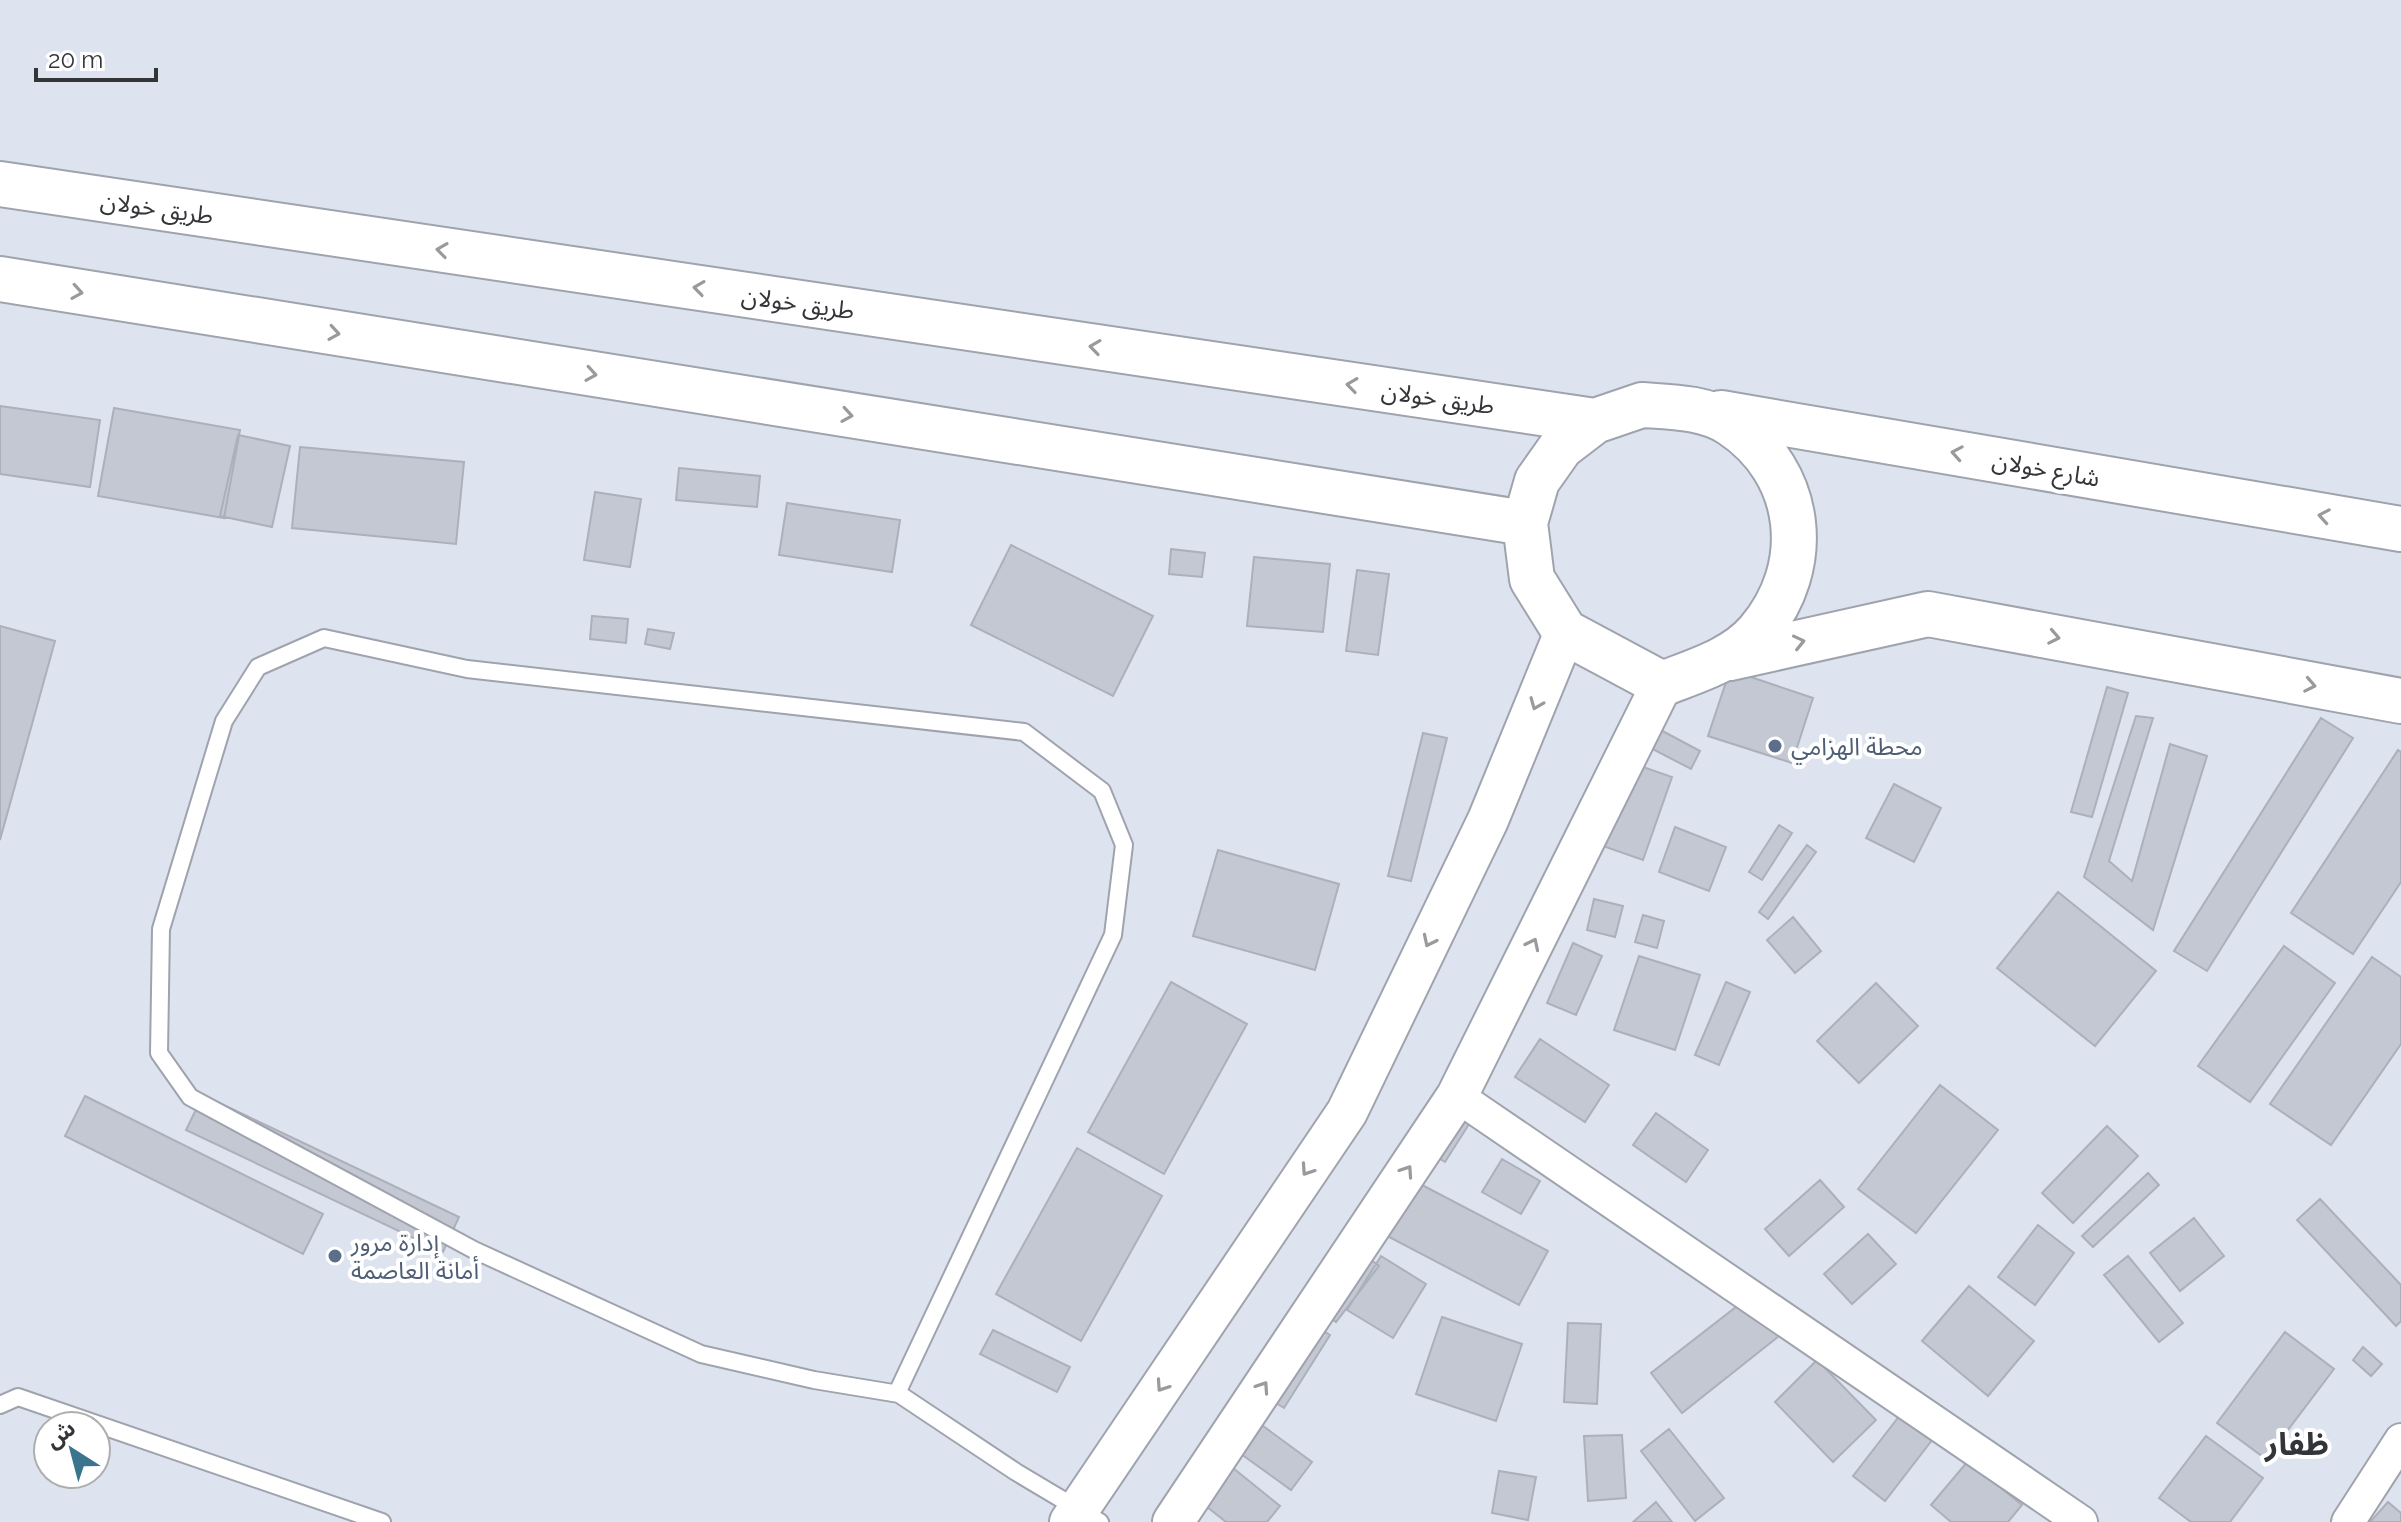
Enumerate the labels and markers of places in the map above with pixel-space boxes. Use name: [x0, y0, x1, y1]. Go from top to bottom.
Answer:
place label: محطة الهزامي: [1791, 732, 1923, 765]
marker: محطة الهزامي: [1766, 737, 1784, 755]
place label: إدارة مرور أمانة العاصمة: [350, 1228, 479, 1285]
marker: إدارة مرور أمانة العاصمة: [326, 1247, 344, 1265]

